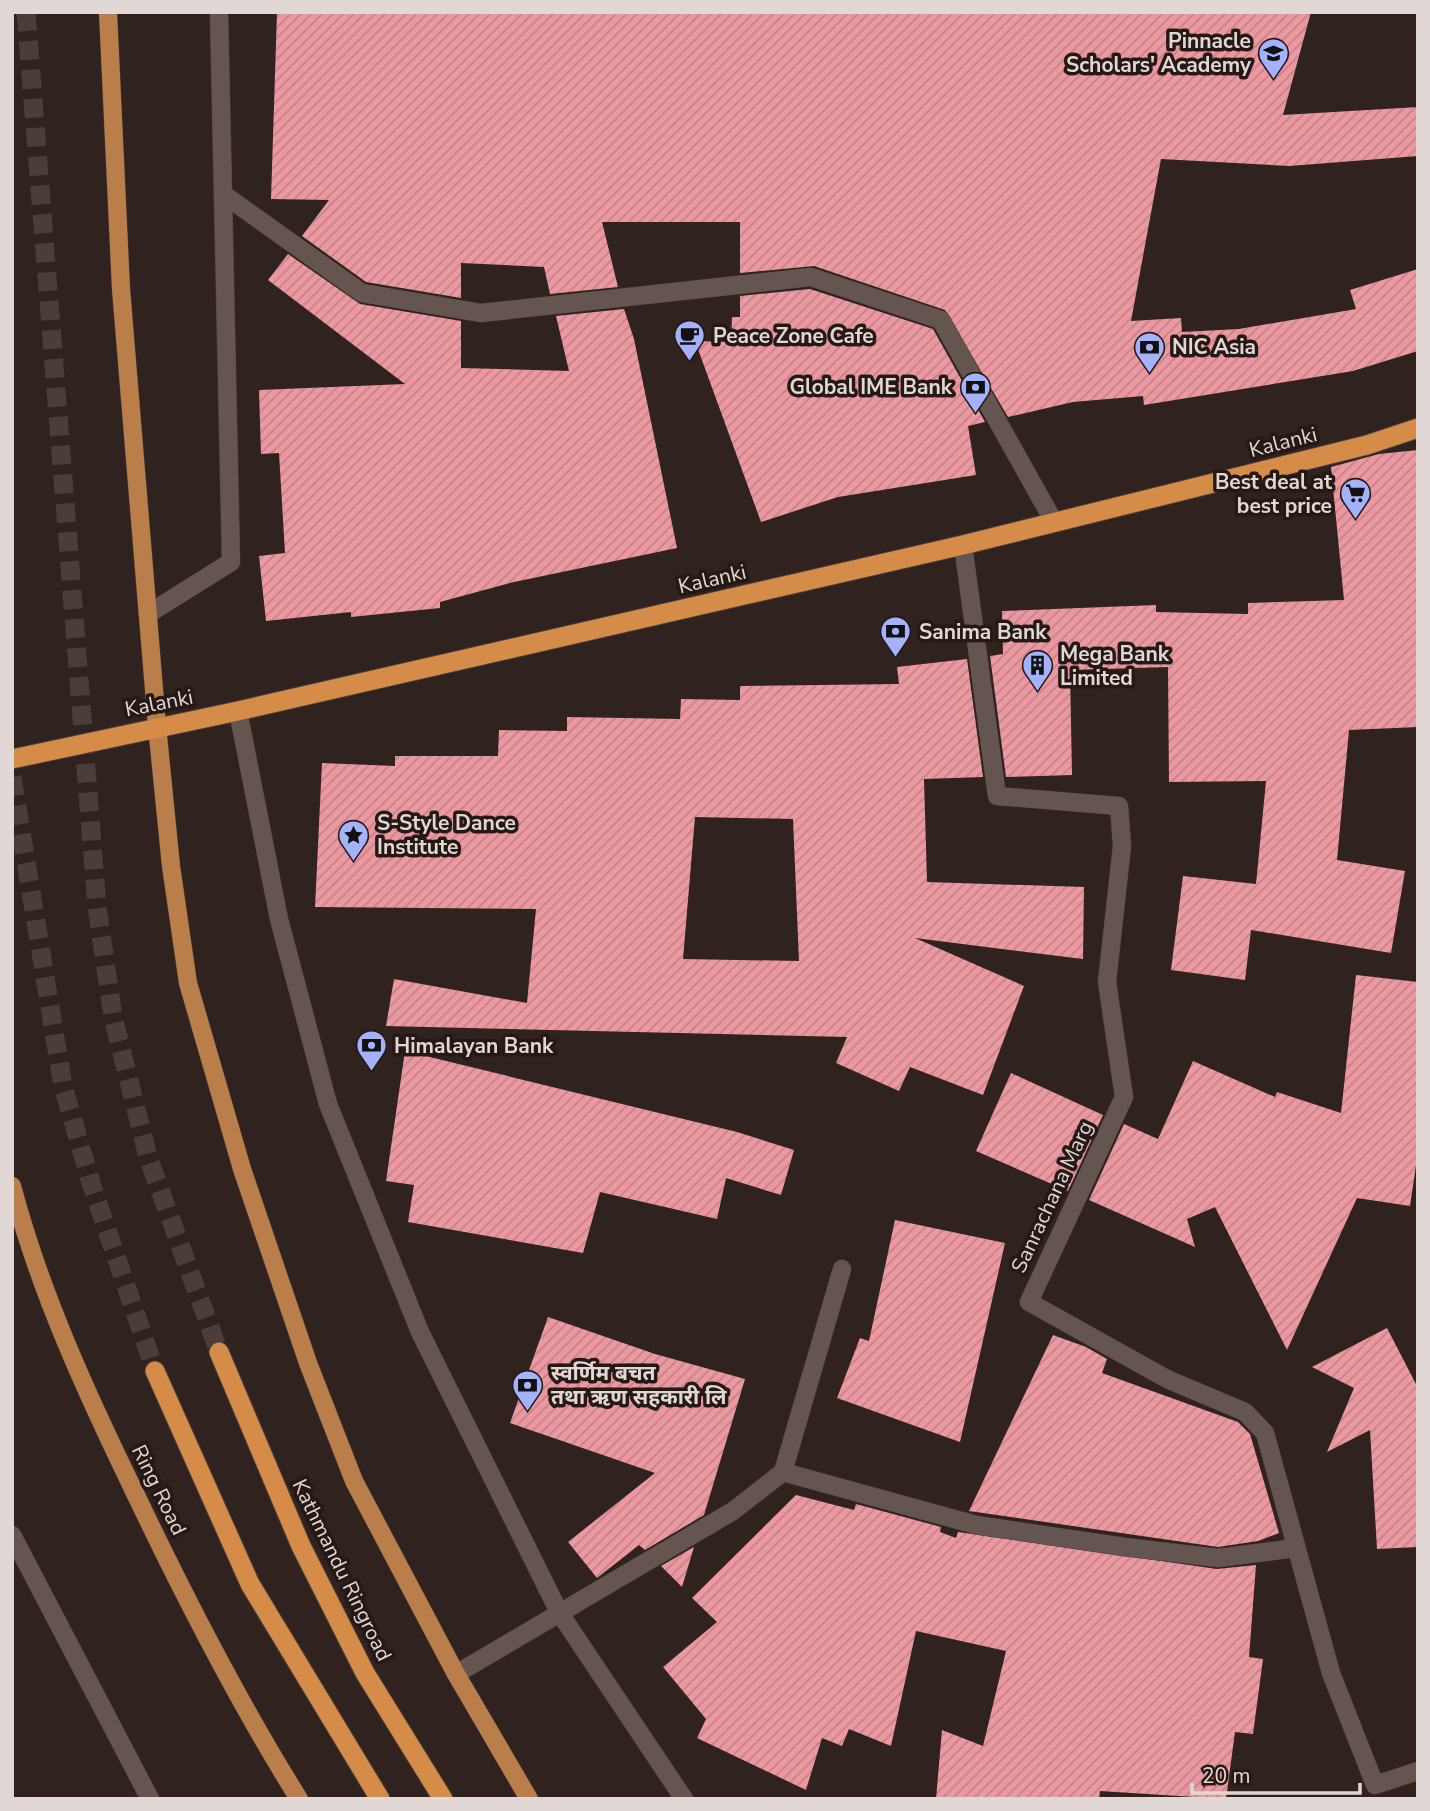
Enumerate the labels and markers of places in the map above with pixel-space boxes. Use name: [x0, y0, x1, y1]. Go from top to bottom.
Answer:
place label: Pinnacle Scholars' Academy: [1066, 27, 1252, 79]
school or university icon: Pinnacle Scholars' Academy: [1257, 36, 1291, 80]
cafe icon: Peace Zone Cafe: [673, 319, 707, 363]
place label: Peace Zone Cafe: [713, 322, 874, 350]
bank icon: NIC Asia: [1132, 330, 1166, 374]
place label: NIC Asia: [1172, 333, 1256, 361]
bank icon: Global IME Bank: [958, 370, 992, 414]
place label: Global IME Bank: [790, 373, 953, 401]
place label: Best deal at best price: [1215, 468, 1333, 520]
supermarket icon: Best deal at best price: [1338, 477, 1372, 521]
bank icon: Sanima Bank: [879, 615, 913, 659]
place label: Sanima Bank: [919, 618, 1047, 646]
place label: Mega Bank Limited: [1060, 640, 1170, 692]
building icon: Mega Bank Limited: [1020, 649, 1054, 693]
place label: S-Style Dance Institute: [377, 809, 516, 861]
place icon: S-Style Dance Institute: [337, 818, 371, 862]
bank icon: Himalayan Bank: [354, 1029, 388, 1073]
place label: Himalayan Bank: [394, 1032, 554, 1060]
place label: स्वर्णिम बचत तथा ऋण सहकारी लि: [551, 1359, 727, 1411]
bank icon: स्वर्णिम बचत तथा ऋण सहकारी लि: [511, 1368, 545, 1412]

